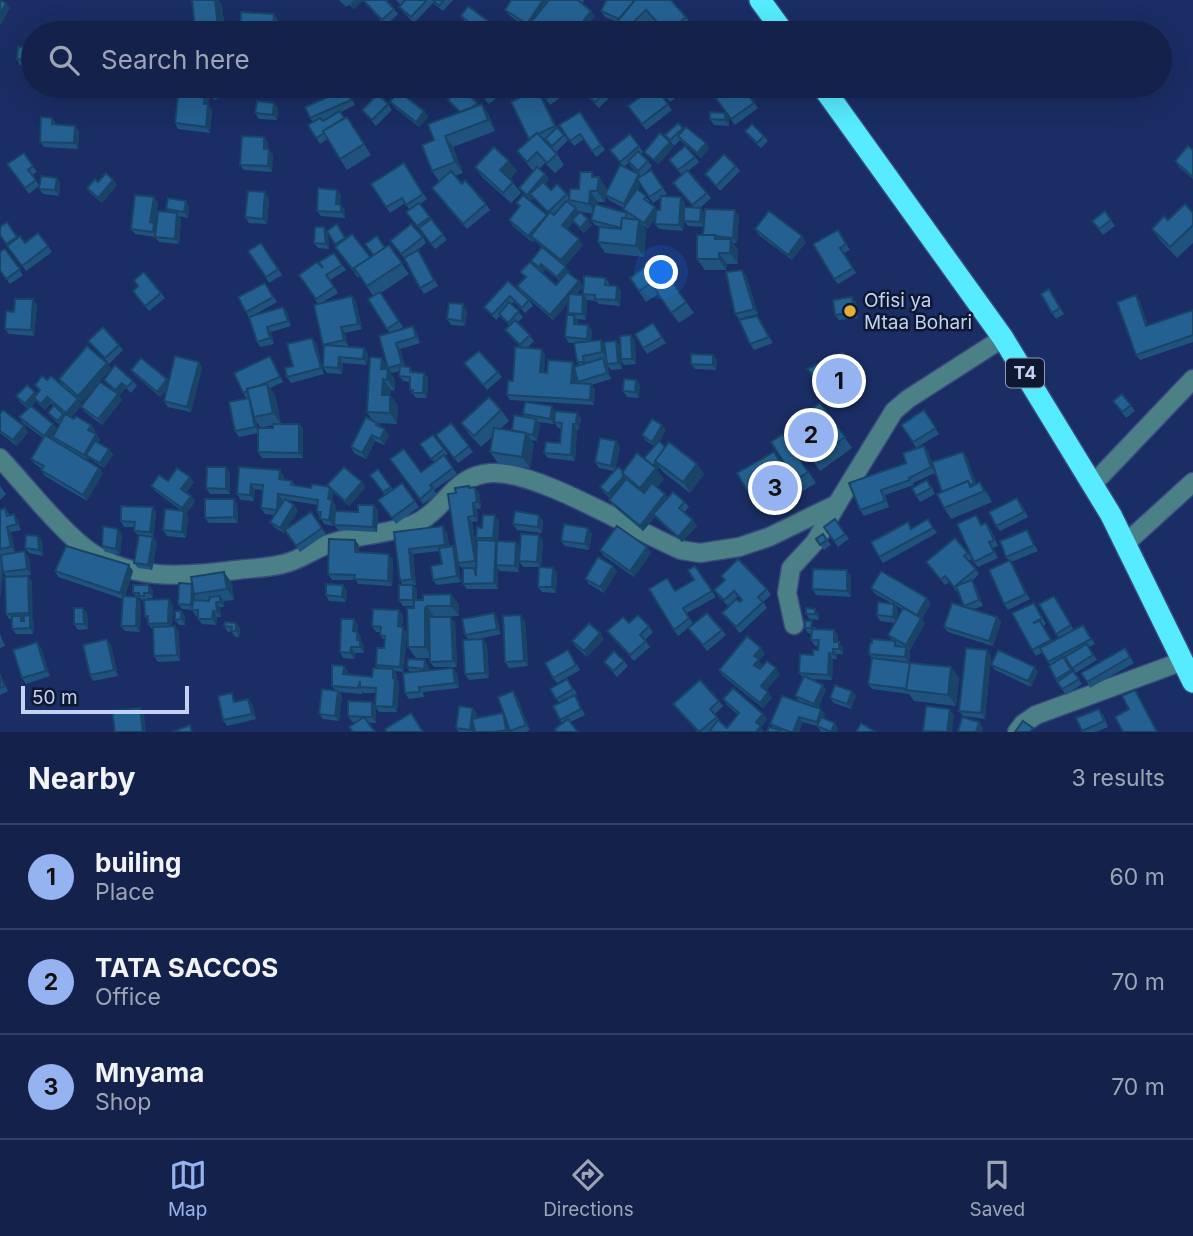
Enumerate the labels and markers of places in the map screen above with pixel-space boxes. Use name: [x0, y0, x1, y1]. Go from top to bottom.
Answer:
place label: Ofisi ya Mtaa Bohari: [864, 289, 972, 334]
marker: Ofisi ya Mtaa Bohari: [842, 303, 858, 319]
pin: 1: [816, 355, 862, 407]
pin: 2: [788, 409, 834, 461]
pin: 3: [752, 462, 798, 514]

